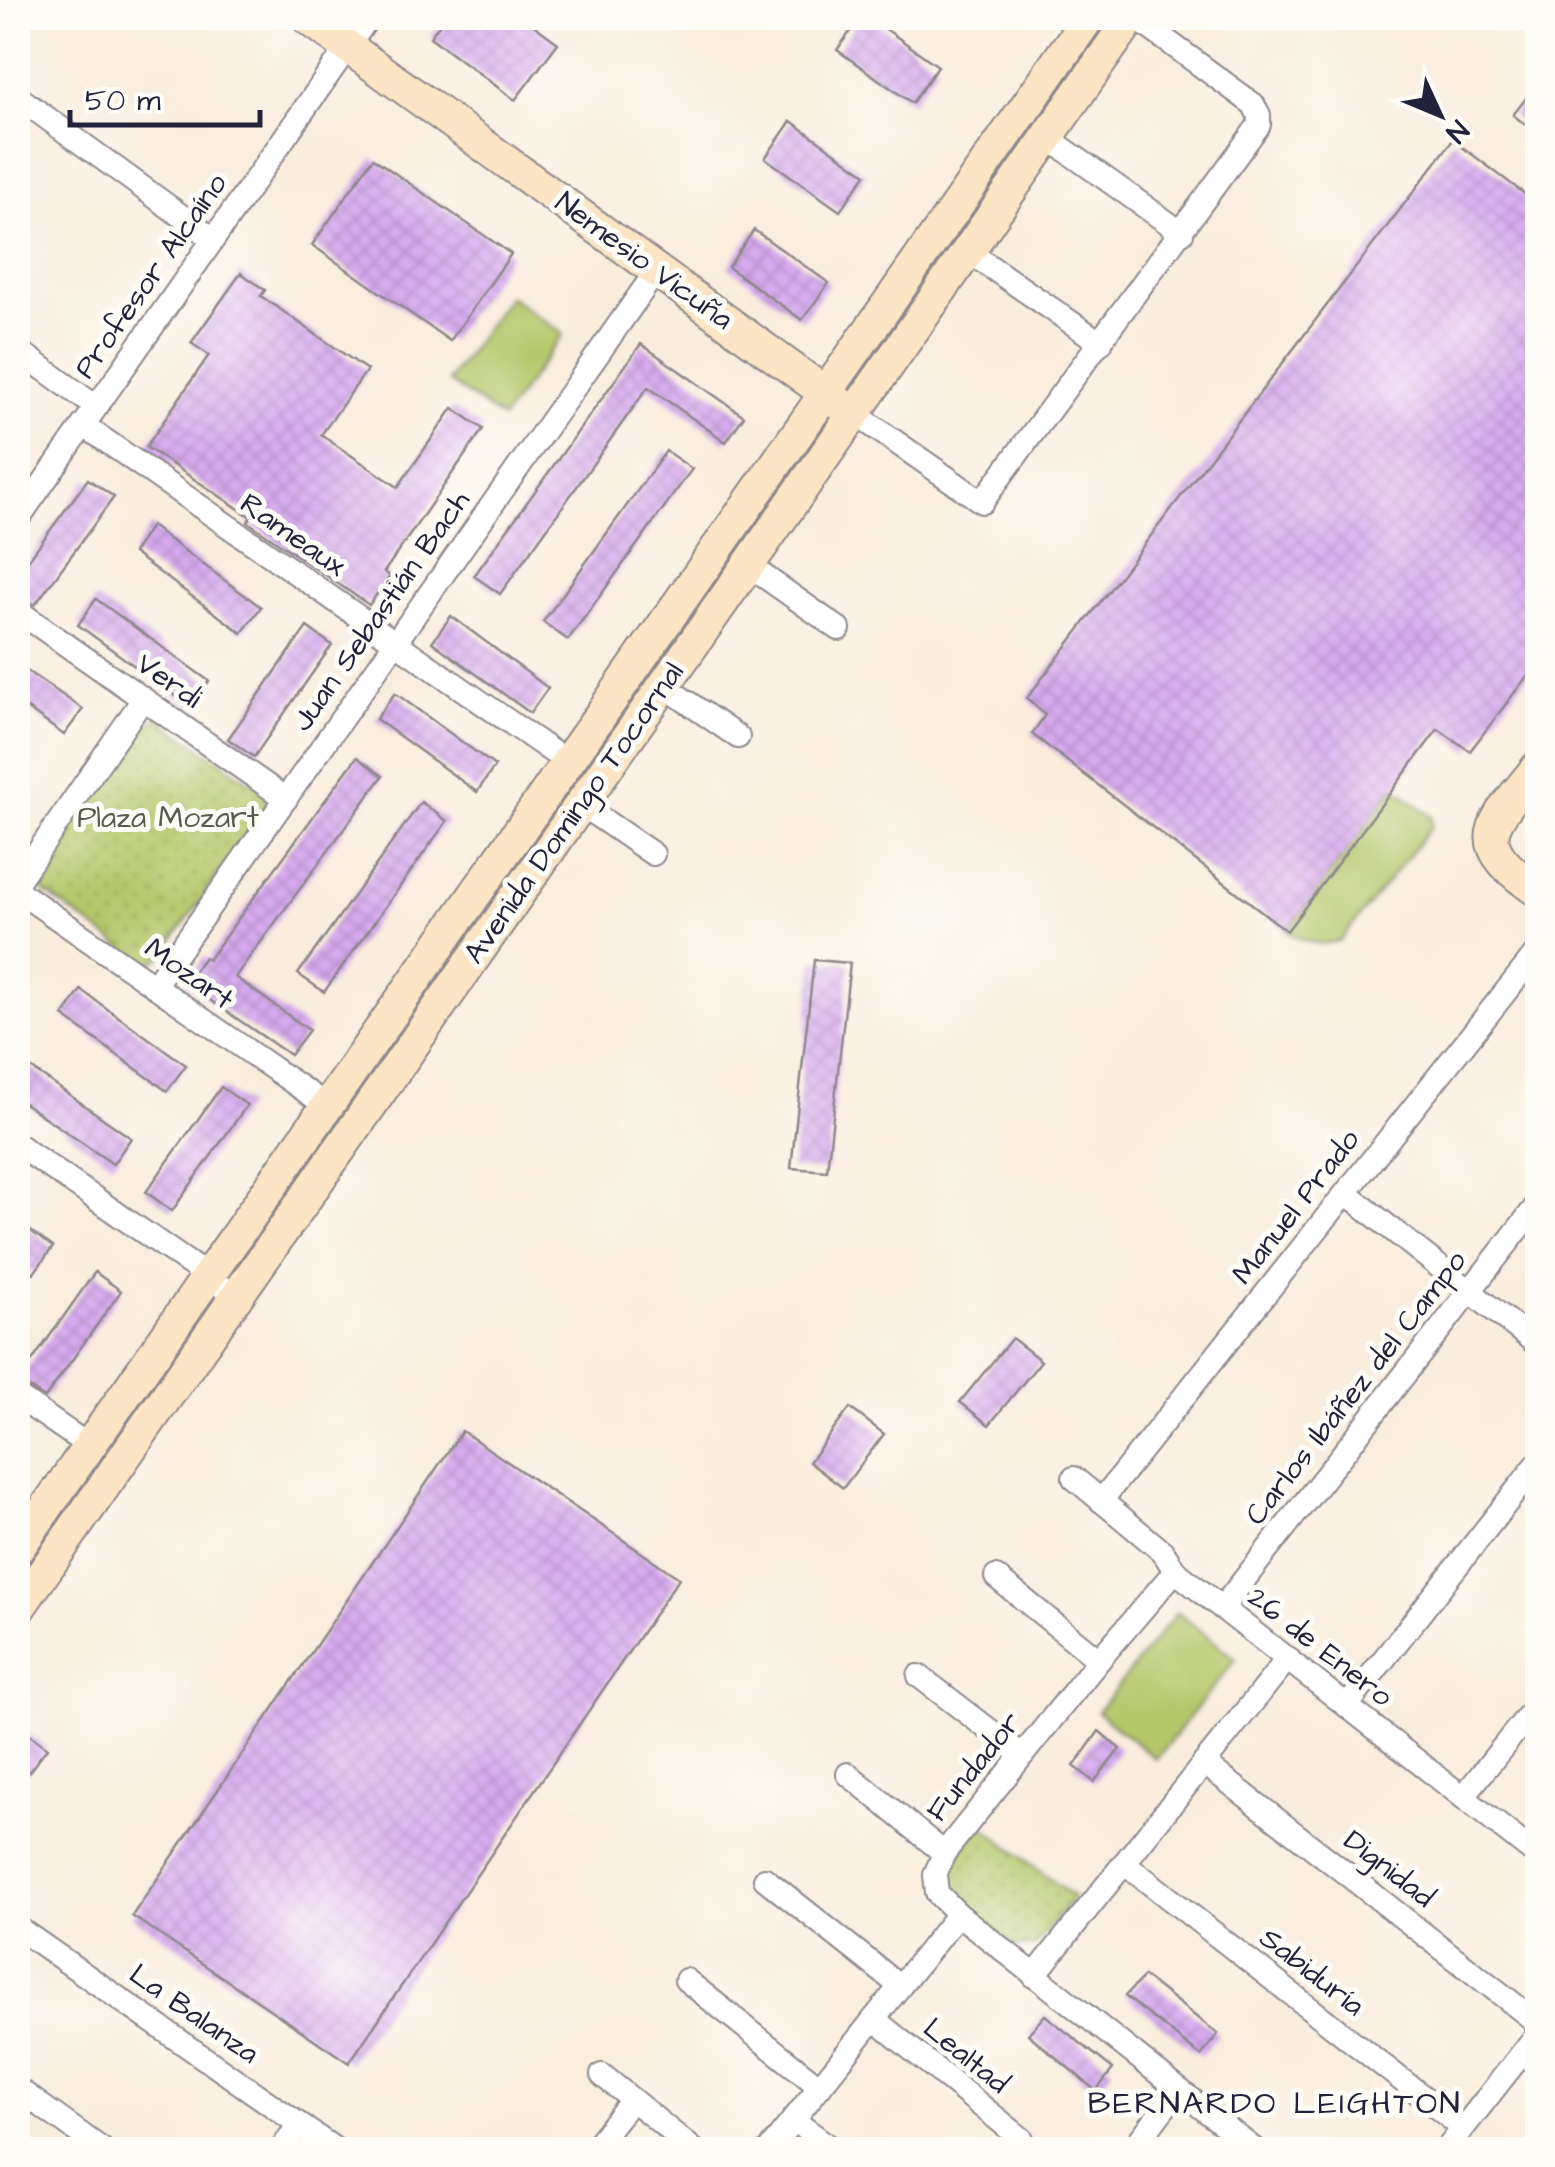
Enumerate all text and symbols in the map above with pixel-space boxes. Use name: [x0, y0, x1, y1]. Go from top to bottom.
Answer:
scale bar: [70, 65, 260, 127]
north arrow: [1390, 65, 1490, 165]
text: 50 m: [85, 80, 161, 122]
text: N: [1436, 111, 1477, 152]
street label: Profesor Alcaíno: [64, 165, 238, 387]
street label: Nemesio Vicuña: [546, 182, 742, 340]
street label: Juan Sebastián Bach: [282, 482, 480, 740]
street label: Rameaux: [231, 483, 355, 587]
street label: Verdi: [128, 643, 211, 719]
street label: Avenida Domingo Tocornal: [454, 654, 695, 973]
park label: Plaza Mozart: [77, 797, 259, 839]
street label: Mozart: [136, 928, 242, 1020]
street label: Manuel Prado: [1222, 1121, 1370, 1293]
street label: Carlos Ibáñez del Campo: [1235, 1242, 1477, 1534]
street label: 26 de Enero: [1239, 1577, 1402, 1717]
street label: Fundador: [917, 1703, 1031, 1831]
street label: Dignidad: [1334, 1820, 1443, 1919]
street label: Sabiduría: [1251, 1918, 1373, 2026]
street label: La Balanza: [121, 1954, 267, 2074]
street label: Lealtad: [914, 2008, 1018, 2104]
district label: BERNARDO LEIGHTON: [1088, 2081, 1462, 2126]

